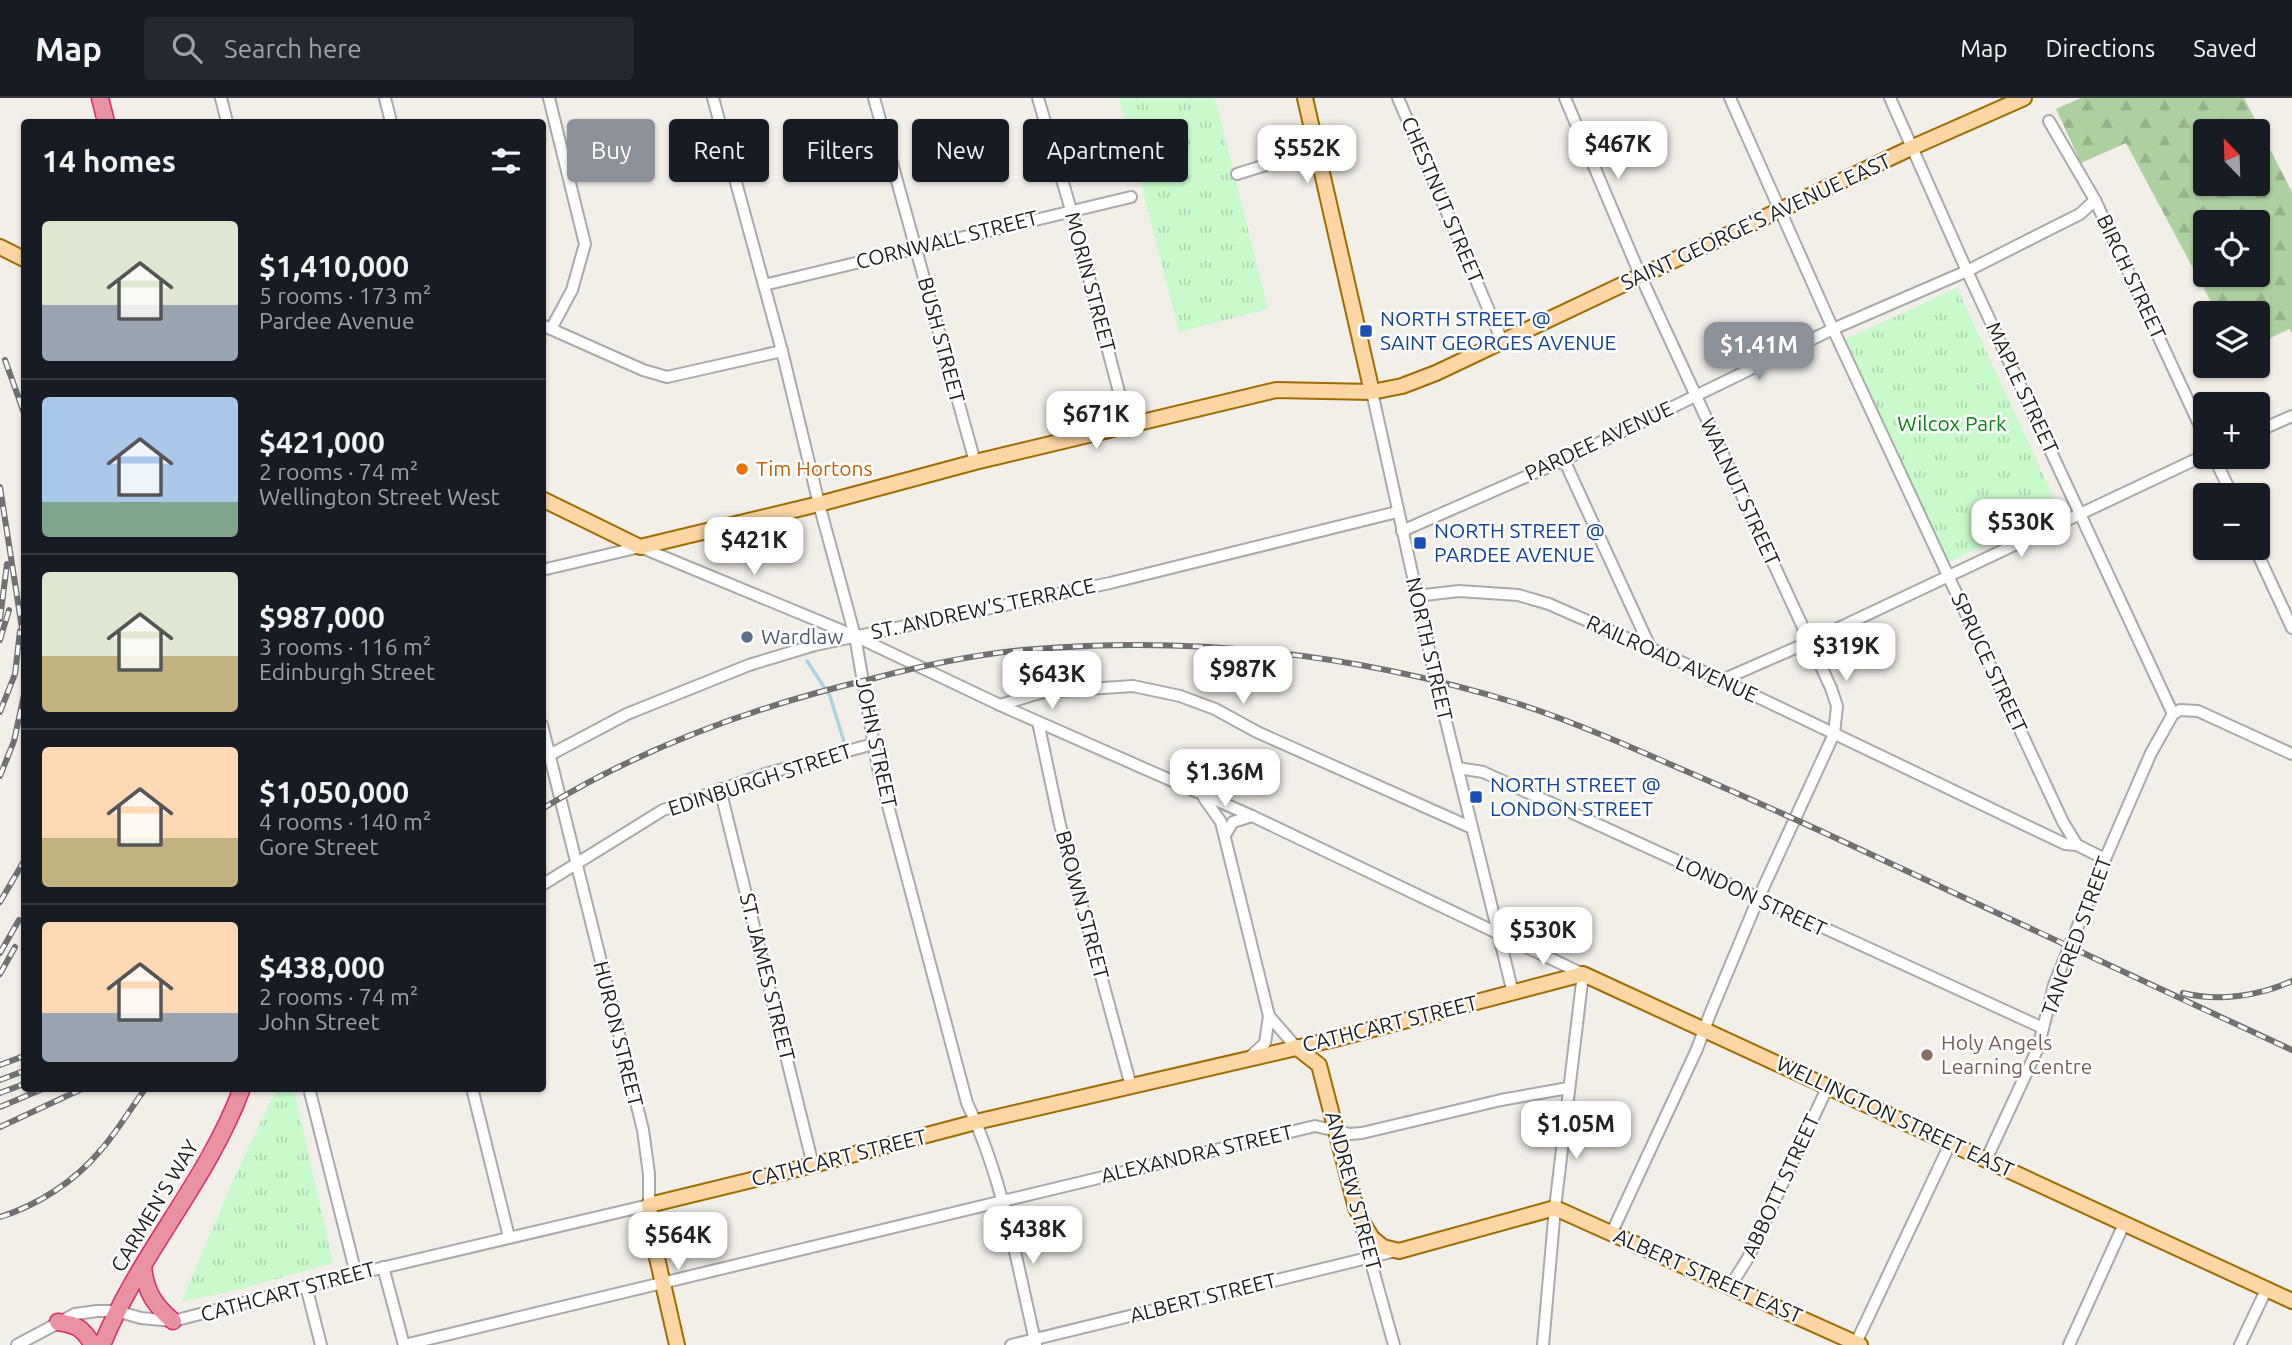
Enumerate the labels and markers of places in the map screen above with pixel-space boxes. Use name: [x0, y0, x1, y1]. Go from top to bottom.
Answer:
pin: $467K: [1569, 122, 1667, 181]
pin: $552K: [1258, 126, 1356, 185]
place label: NORTH STREET @ SAINT GEORGES AVENUE: [1380, 306, 1616, 354]
pin: $1.41M: [1702, 322, 1816, 382]
marker: NORTH STREET @ SAINT GEORGES AVENUE: [1358, 323, 1374, 339]
pin: $671K: [1047, 392, 1145, 451]
place label: Tim Hortons: [756, 456, 873, 480]
marker: Tim Hortons: [734, 461, 750, 477]
pin: $530K: [1972, 500, 2070, 559]
pin: $421K: [705, 518, 803, 577]
place label: NORTH STREET @ PARDEE AVENUE: [1434, 518, 1605, 566]
marker: NORTH STREET @ PARDEE AVENUE: [1412, 535, 1428, 551]
place label: Wardlaw: [761, 624, 844, 648]
pin: $319K: [1797, 624, 1895, 683]
marker: Wardlaw: [739, 629, 755, 645]
pin: $987K: [1194, 646, 1292, 706]
pin: $643K: [1003, 652, 1101, 711]
pin: $1.36M: [1168, 750, 1282, 809]
place label: NORTH STREET @ LONDON STREET: [1490, 772, 1661, 820]
marker: NORTH STREET @ LONDON STREET: [1468, 789, 1484, 805]
pin: $530K: [1494, 908, 1592, 967]
place label: Holy Angels Learning Centre: [1941, 1030, 2092, 1078]
marker: Holy Angels Learning Centre: [1919, 1047, 1935, 1063]
pin: $1.05M: [1519, 1102, 1633, 1161]
pin: $438K: [984, 1206, 1082, 1266]
pin: $564K: [629, 1212, 727, 1272]

